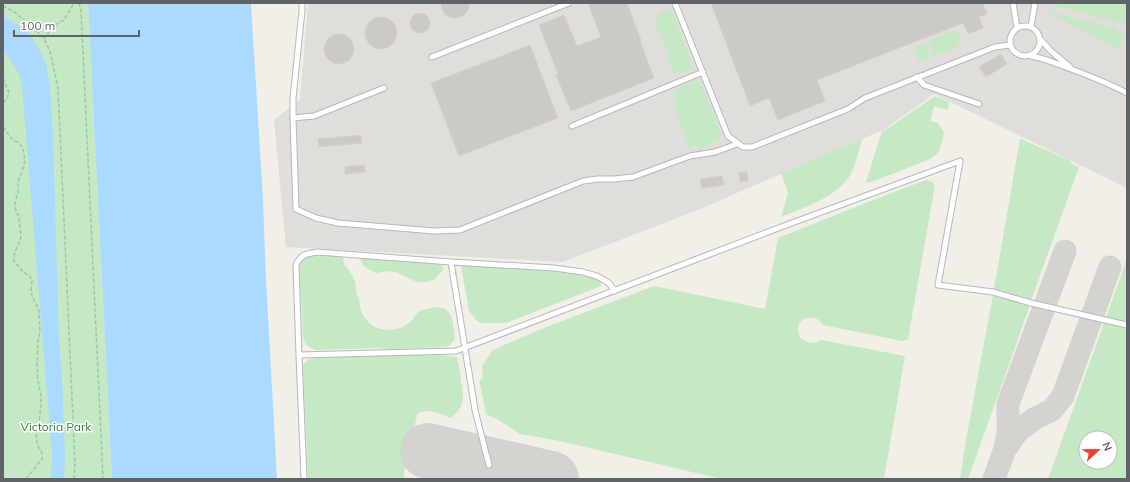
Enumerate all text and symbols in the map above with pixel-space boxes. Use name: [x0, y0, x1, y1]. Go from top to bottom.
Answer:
scale bar: [14, 12, 139, 38]
text: 100 m: [20, 18, 55, 33]
park label: Victoria Park: [21, 419, 92, 434]
north arrow: [1078, 430, 1118, 470]
text: N: [1099, 440, 1115, 453]

